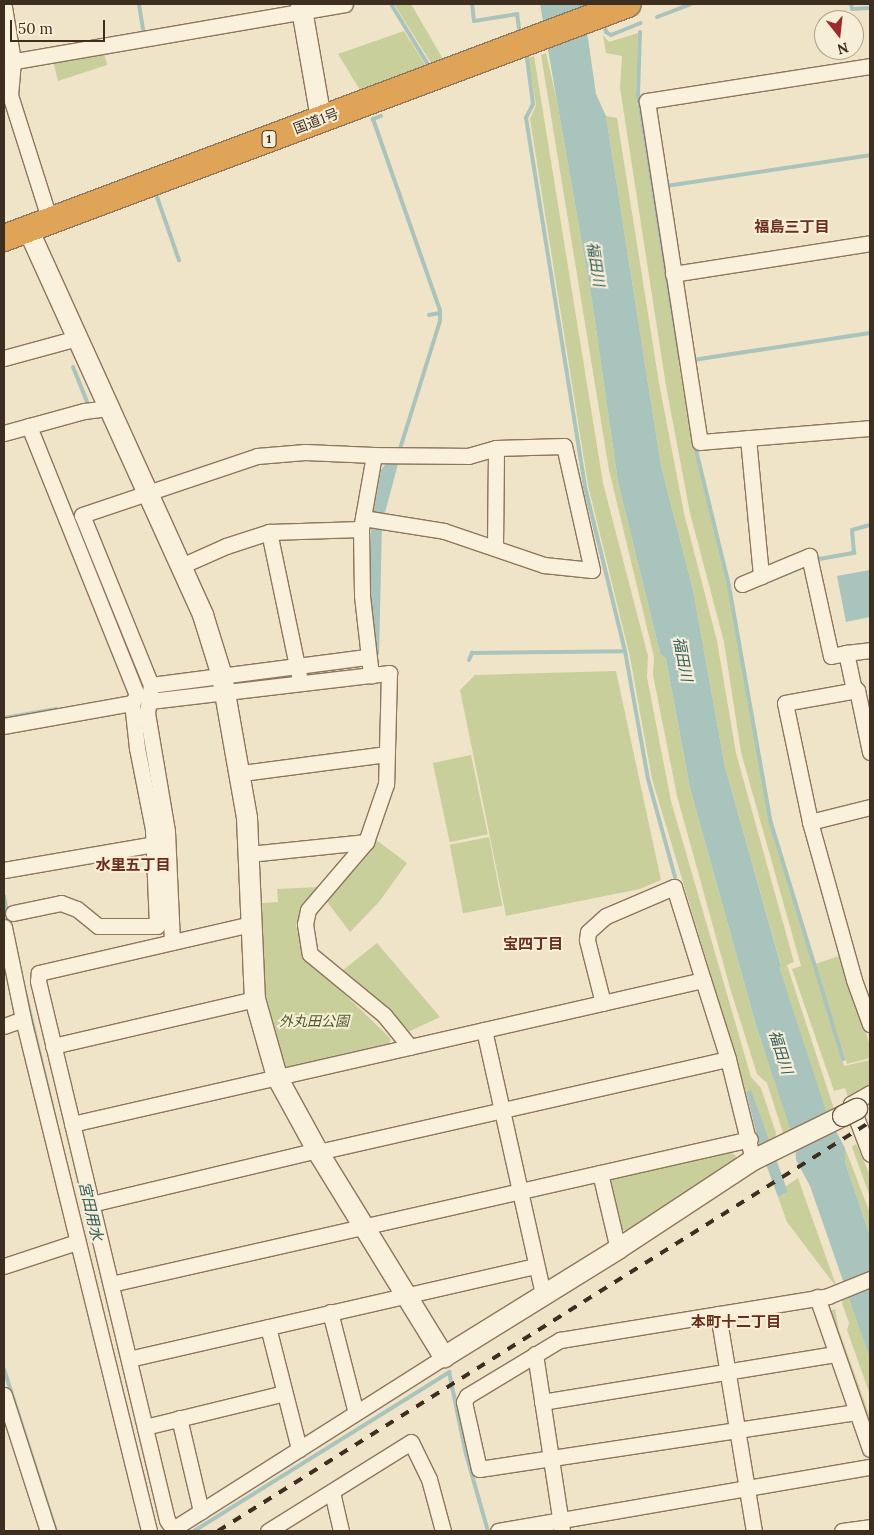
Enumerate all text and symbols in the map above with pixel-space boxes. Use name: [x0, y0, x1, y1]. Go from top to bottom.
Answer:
scale bar: [12, 10, 108, 42]
north arrow: [814, 10, 864, 60]
text: 50 m: [18, 19, 53, 38]
text: N: [835, 38, 851, 59]
street label: 国道1号: [291, 105, 341, 137]
road number: 1: [262, 130, 276, 148]
district label: 福島三丁目: [755, 218, 829, 236]
water label: 福田川: [584, 240, 608, 288]
water label: 福田川: [670, 635, 696, 683]
district label: 水里五丁目: [96, 856, 170, 874]
district label: 宝四丁目: [503, 935, 563, 953]
park label: 外丸田公園: [279, 1013, 349, 1029]
water label: 福田川: [765, 1028, 797, 1076]
water label: 宮田用水: [75, 1180, 107, 1242]
district label: 本町十二丁目: [691, 1313, 781, 1331]

